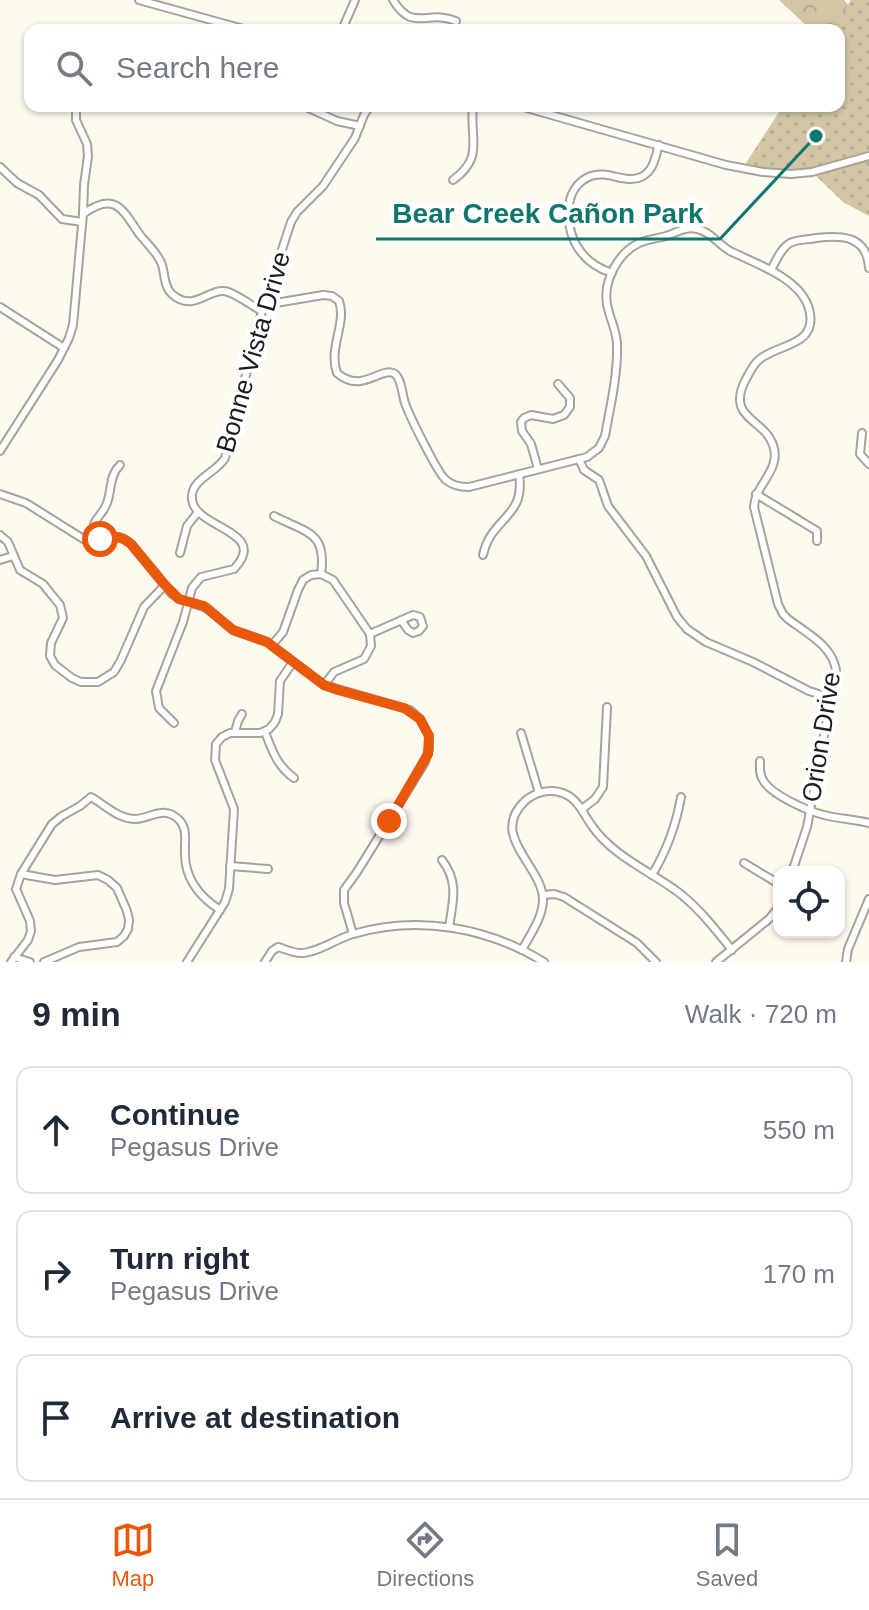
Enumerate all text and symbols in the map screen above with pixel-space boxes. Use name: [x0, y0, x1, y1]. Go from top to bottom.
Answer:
search box: [24, 24, 845, 112]
icon: search: [52, 46, 96, 90]
text: Search here: [116, 51, 279, 84]
callout: Bear Creek Cañon Park: [376, 187, 720, 239]
text: Bear Creek Cañon Park: [392, 198, 704, 229]
street label: Bonne Vista Drive: [210, 248, 296, 456]
route start: [82, 521, 118, 557]
street label: Orion Drive: [796, 670, 846, 804]
route end: [371, 803, 407, 839]
map controls: [773, 866, 845, 938]
button: locate: [773, 866, 845, 938]
text: 9 min: [32, 995, 121, 1033]
text: Walk · 720 m: [685, 999, 837, 1029]
text: Continue: [110, 1098, 240, 1131]
icon: ahead: [34, 1108, 78, 1152]
text: 550 m: [763, 1115, 835, 1145]
text: Pegasus Drive: [110, 1132, 279, 1162]
text: Turn right: [110, 1242, 249, 1275]
icon: right: [34, 1252, 78, 1296]
text: 170 m: [763, 1259, 835, 1289]
text: Pegasus Drive: [110, 1276, 279, 1306]
icon: arrive: [34, 1396, 78, 1440]
text: Arrive at destination: [110, 1401, 400, 1434]
tab: Map: [111, 1518, 155, 1592]
tab: Directions: [376, 1518, 474, 1592]
tab: Saved: [696, 1518, 758, 1592]

